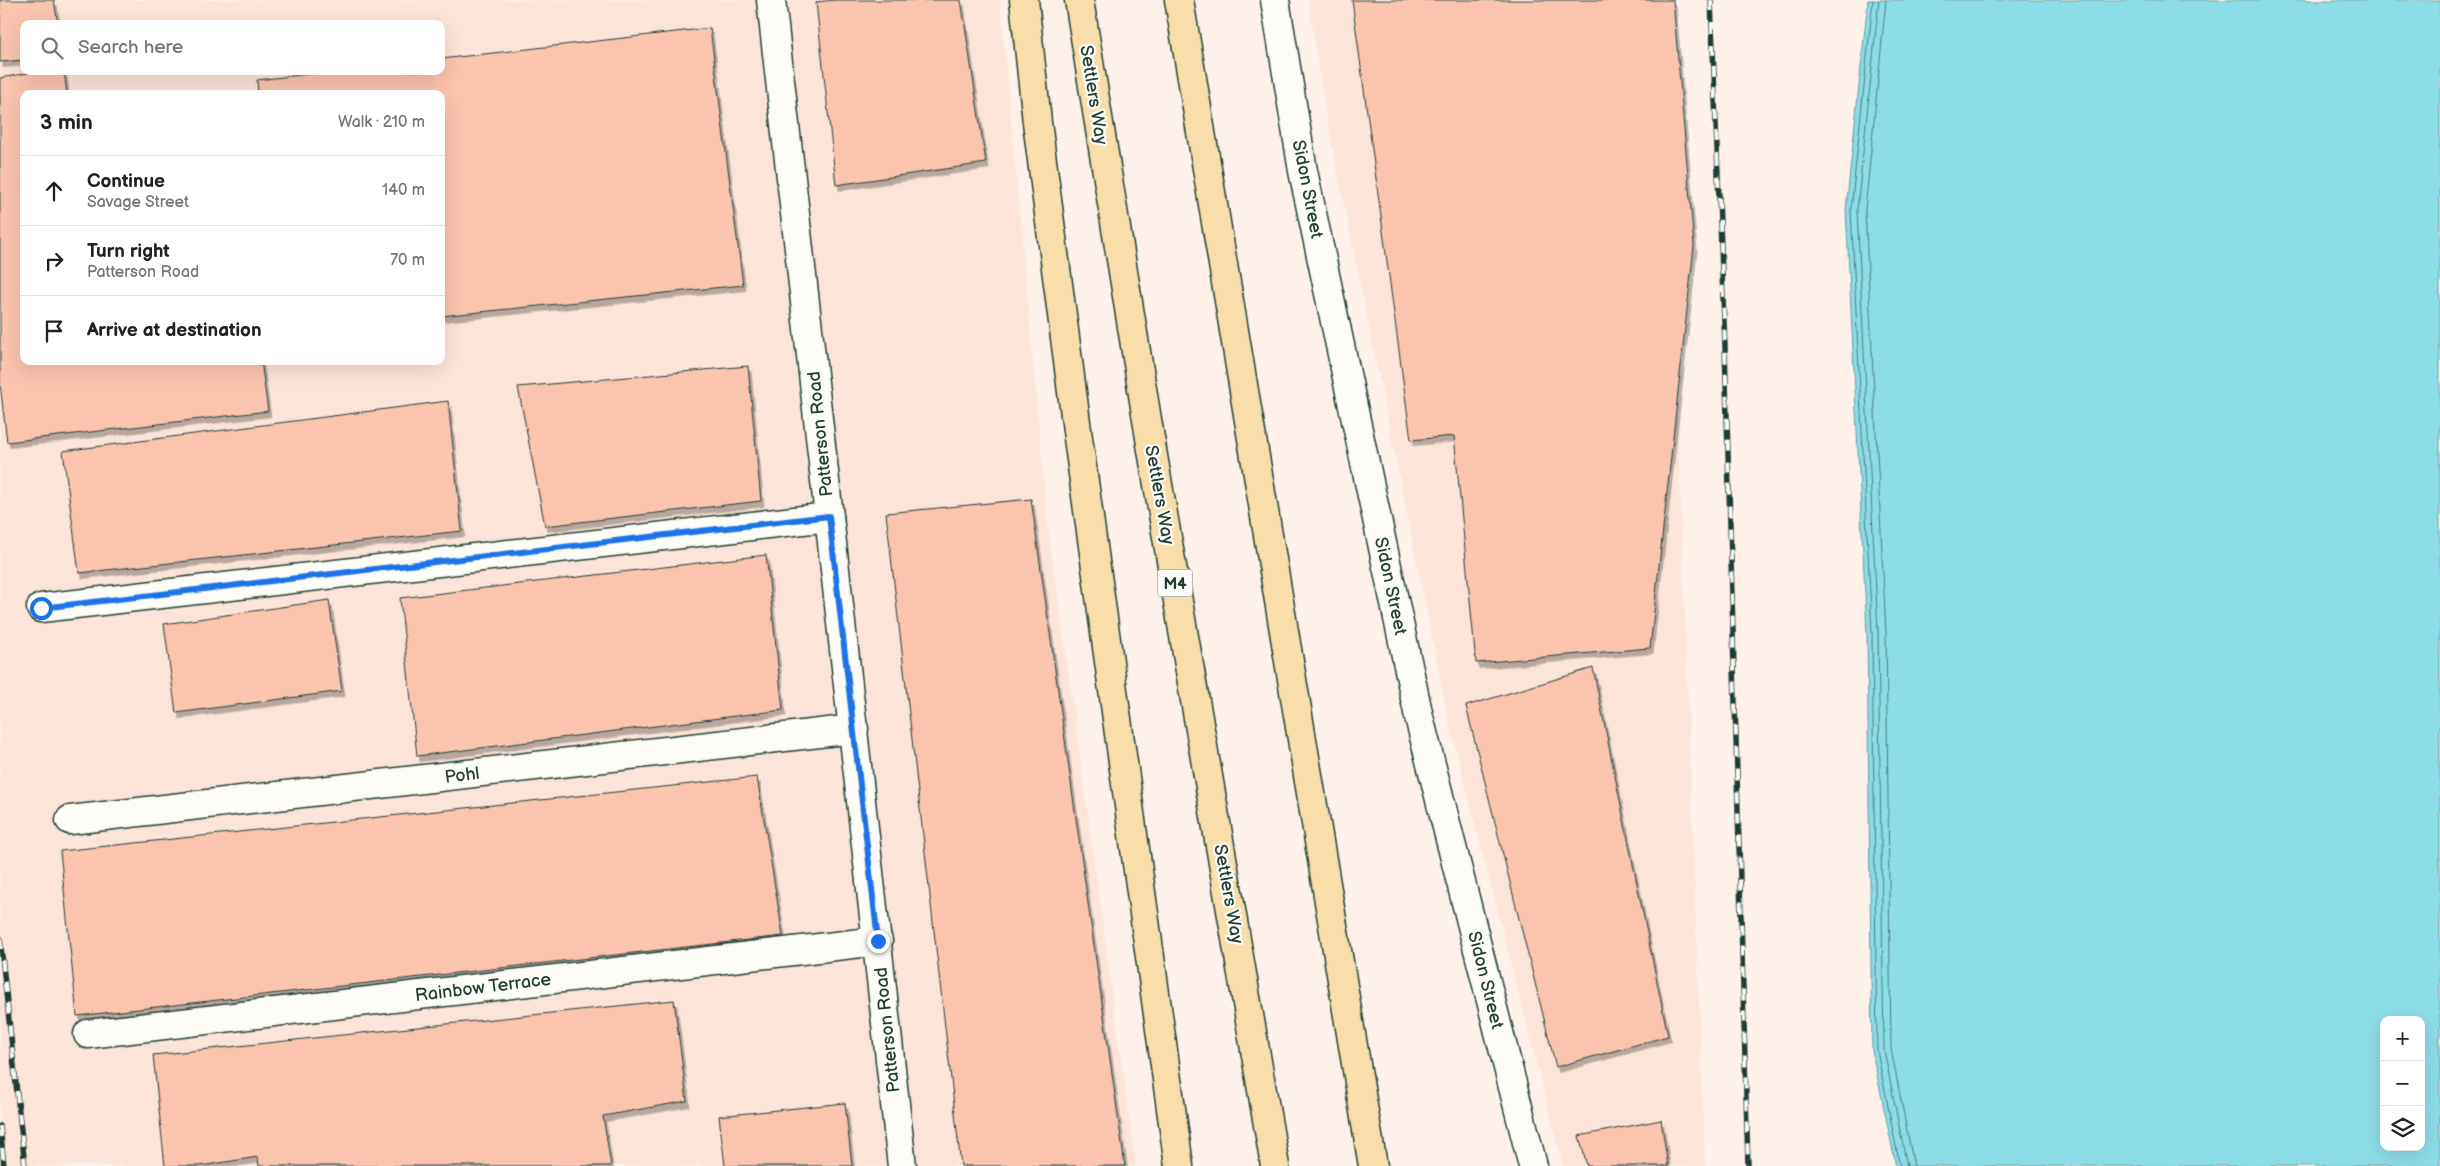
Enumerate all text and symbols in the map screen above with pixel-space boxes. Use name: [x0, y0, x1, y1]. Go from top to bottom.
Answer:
search box: [20, 20, 445, 75]
icon: search: [38, 34, 66, 62]
text: Search here: [78, 36, 183, 59]
street label: Settlers Way: [1075, 44, 1112, 147]
text: 3 min: [40, 110, 93, 135]
text: Walk · 210 m: [338, 113, 425, 132]
street label: Sidon Street: [1288, 138, 1327, 241]
text: Continue: [87, 170, 165, 193]
icon: ahead: [40, 177, 68, 205]
text: 140 m: [382, 181, 425, 200]
text: Savage Street: [87, 193, 189, 212]
text: Turn right: [87, 240, 170, 263]
icon: right: [40, 247, 68, 275]
text: 70 m: [390, 251, 425, 270]
text: Patterson Road: [87, 263, 199, 282]
icon: arrive: [40, 317, 68, 345]
text: Arrive at destination: [87, 319, 262, 342]
street label: Patterson Road: [803, 370, 838, 498]
street label: Settlers Way: [1140, 444, 1179, 547]
street label: Sidon Street: [1370, 535, 1411, 638]
road number: M4: [1158, 570, 1192, 596]
route start: [30, 597, 53, 620]
street label: Pohl: [444, 763, 481, 788]
street label: Settlers Way: [1209, 843, 1248, 946]
street label: Sidon Street: [1463, 929, 1508, 1031]
route end: [867, 930, 890, 953]
street label: Patterson Road: [870, 966, 905, 1094]
street label: Rainbow Terrace: [414, 969, 553, 1006]
map controls: [2380, 1016, 2425, 1151]
button: +: [2380, 1016, 2425, 1061]
button: −: [2380, 1061, 2425, 1106]
button: layers: [2380, 1106, 2425, 1151]

